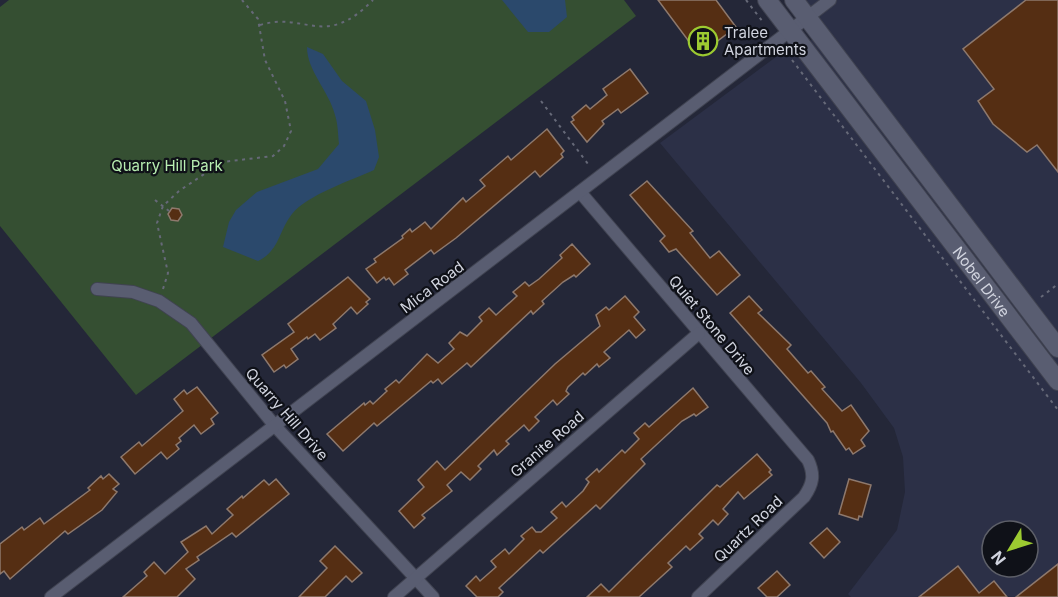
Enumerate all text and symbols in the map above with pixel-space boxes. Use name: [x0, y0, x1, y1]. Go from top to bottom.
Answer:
place label: Tralee Apartments: [724, 23, 806, 59]
building icon: Tralee Apartments: [687, 25, 719, 57]
park label: Quarry Hill Park: [111, 156, 224, 175]
street label: Nobel Drive: [949, 242, 1015, 320]
street label: Mica Road: [396, 257, 468, 317]
street label: Quiet Stone Drive: [665, 271, 759, 379]
street label: Quarry Hill Drive: [242, 364, 332, 464]
street label: Granite Road: [506, 407, 588, 481]
street label: Quartz Road: [710, 492, 786, 566]
north arrow: [980, 519, 1040, 579]
text: N: [987, 547, 1010, 569]

